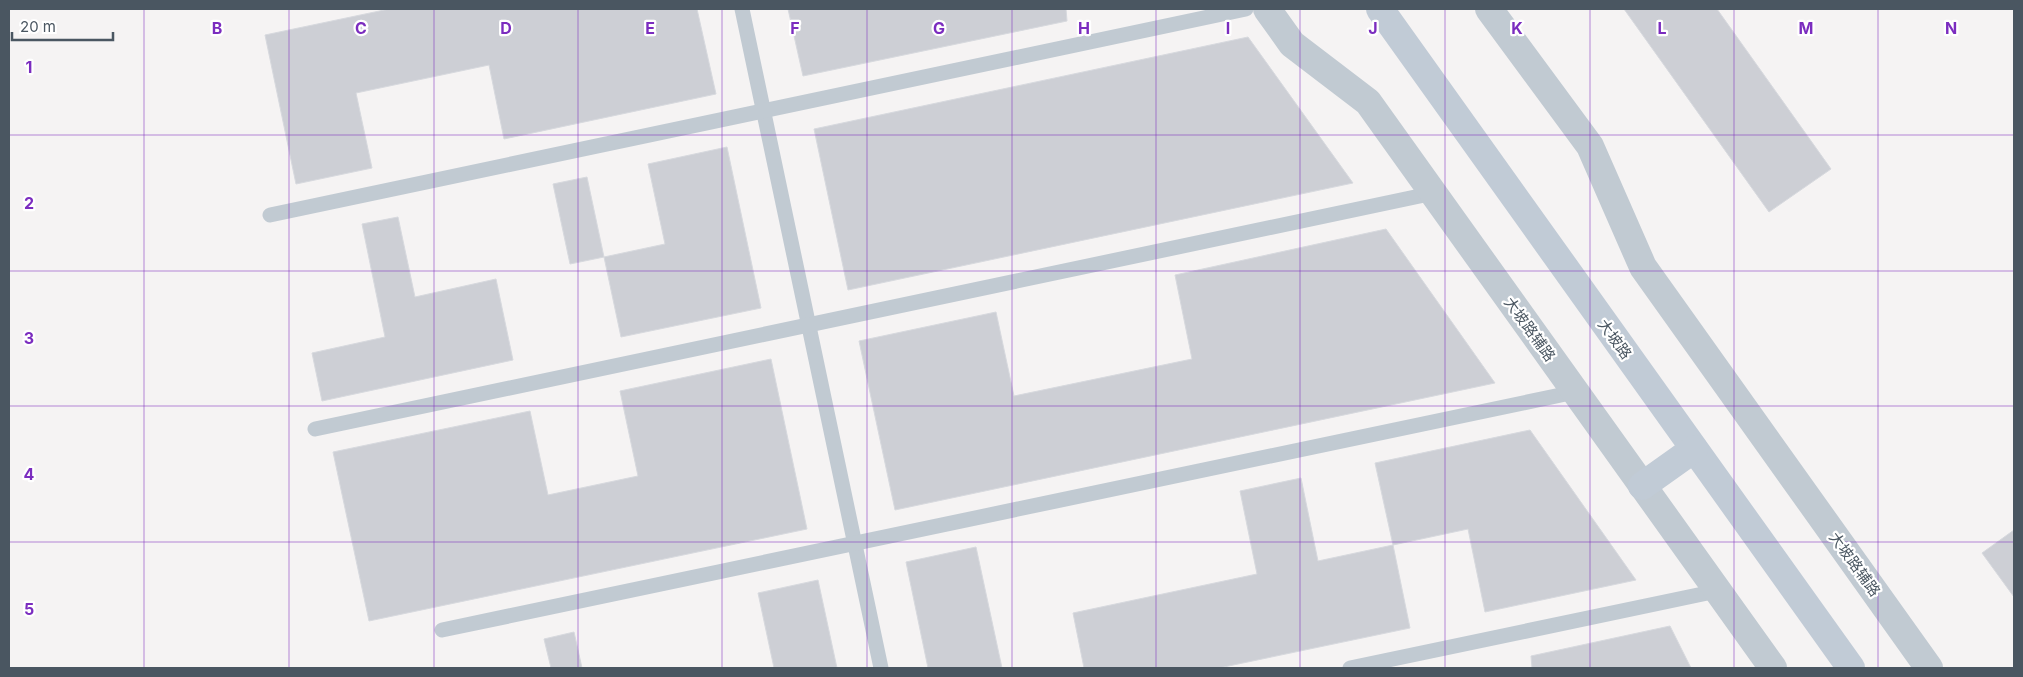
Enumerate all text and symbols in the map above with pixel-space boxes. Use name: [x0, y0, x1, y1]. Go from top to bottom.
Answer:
scale bar: [12, 10, 114, 42]
text: 20 m: [20, 17, 56, 36]
text: B: [212, 18, 222, 38]
text: C: [355, 18, 367, 38]
text: D: [500, 18, 512, 38]
text: E: [645, 18, 655, 38]
text: F: [790, 18, 800, 38]
text: G: [933, 18, 945, 38]
text: H: [1078, 18, 1090, 38]
text: I: [1226, 18, 1230, 38]
text: J: [1368, 18, 1378, 38]
text: K: [1511, 18, 1523, 38]
text: L: [1657, 18, 1667, 38]
text: M: [1799, 18, 1813, 38]
text: N: [1945, 18, 1957, 38]
text: 1: [26, 57, 32, 77]
text: 2: [24, 193, 34, 213]
street label: 大坡路辅路: [1500, 293, 1560, 365]
street label: 大坡路: [1594, 315, 1636, 363]
text: 3: [24, 328, 34, 348]
text: 4: [24, 464, 35, 484]
street label: 大坡路辅路: [1825, 528, 1885, 600]
text: 5: [24, 599, 34, 619]

